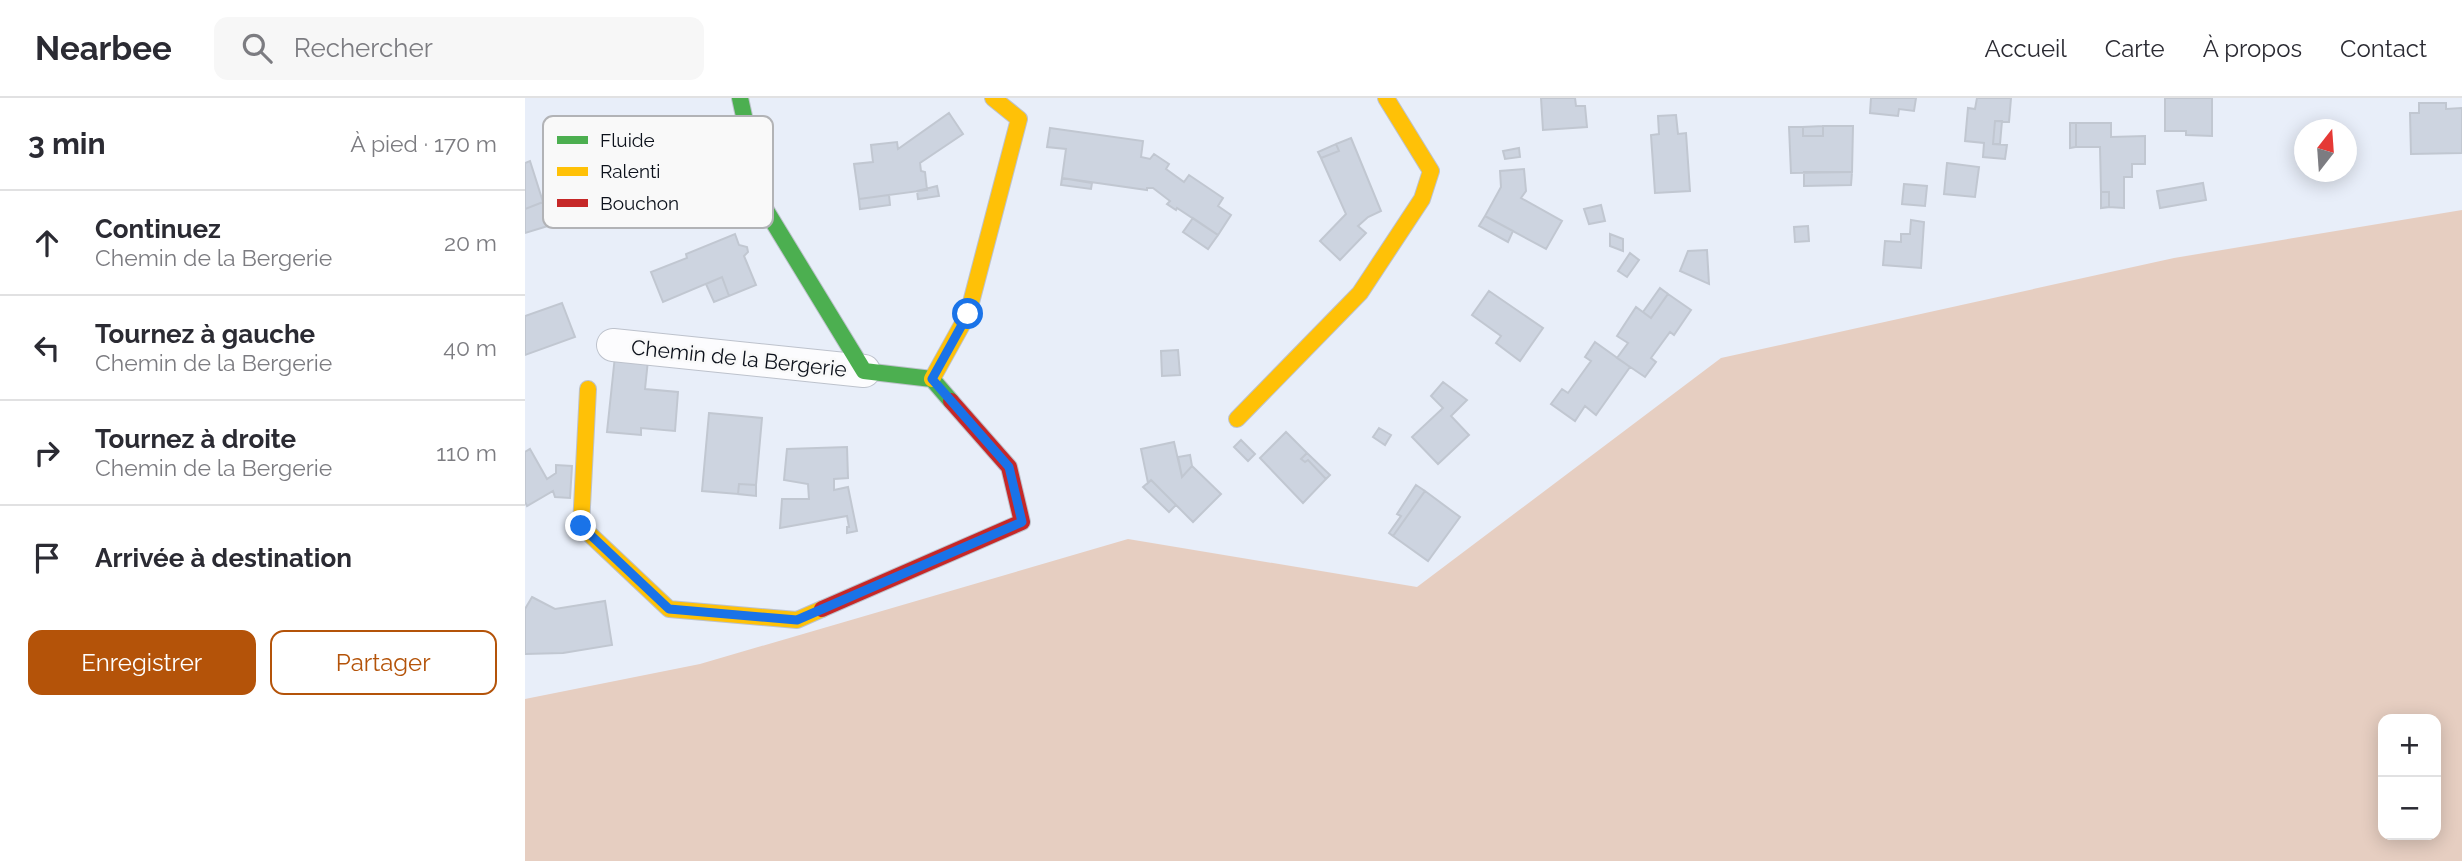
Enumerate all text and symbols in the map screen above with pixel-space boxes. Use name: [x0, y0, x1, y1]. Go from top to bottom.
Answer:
search box: [214, 17, 704, 80]
text: Nearbee: [35, 29, 172, 68]
icon: search: [238, 29, 276, 67]
text: Rechercher: [294, 33, 433, 63]
text: Accueil: [1985, 34, 2067, 63]
text: Carte: [2105, 34, 2165, 63]
text: À propos: [2203, 34, 2302, 63]
text: Contact: [2340, 34, 2427, 63]
legend: [543, 116, 773, 228]
north arrow: [2294, 119, 2357, 182]
text: 3 min: [28, 126, 106, 161]
text: Fluide: [600, 129, 655, 151]
text: À pied · 170 m: [350, 130, 497, 157]
text: Ralenti: [600, 160, 660, 182]
text: Bouchon: [600, 192, 679, 214]
text: Continuez: [95, 214, 221, 244]
icon: ahead: [28, 224, 66, 262]
text: 20 m: [444, 229, 497, 256]
text: Chemin de la Bergerie: [95, 244, 332, 271]
route start: [952, 298, 983, 329]
text: Tournez à gauche: [95, 319, 315, 349]
icon: left: [28, 329, 66, 367]
text: 40 m: [443, 334, 497, 361]
street label: Chemin de la Bergerie: [630, 334, 848, 382]
text: Chemin de la Bergerie: [95, 349, 332, 376]
text: Tournez à droite: [95, 424, 296, 454]
icon: right: [28, 434, 66, 472]
text: 110 m: [436, 439, 497, 466]
text: Chemin de la Bergerie: [95, 454, 332, 481]
route end: [565, 510, 596, 541]
icon: arrive: [28, 539, 66, 577]
text: Arrivée à destination: [95, 543, 352, 573]
button: Enregistrer: [28, 630, 256, 695]
button: Partager: [270, 630, 497, 695]
map controls: [2378, 714, 2441, 840]
button: +: [2378, 714, 2441, 777]
button: −: [2378, 777, 2441, 840]

